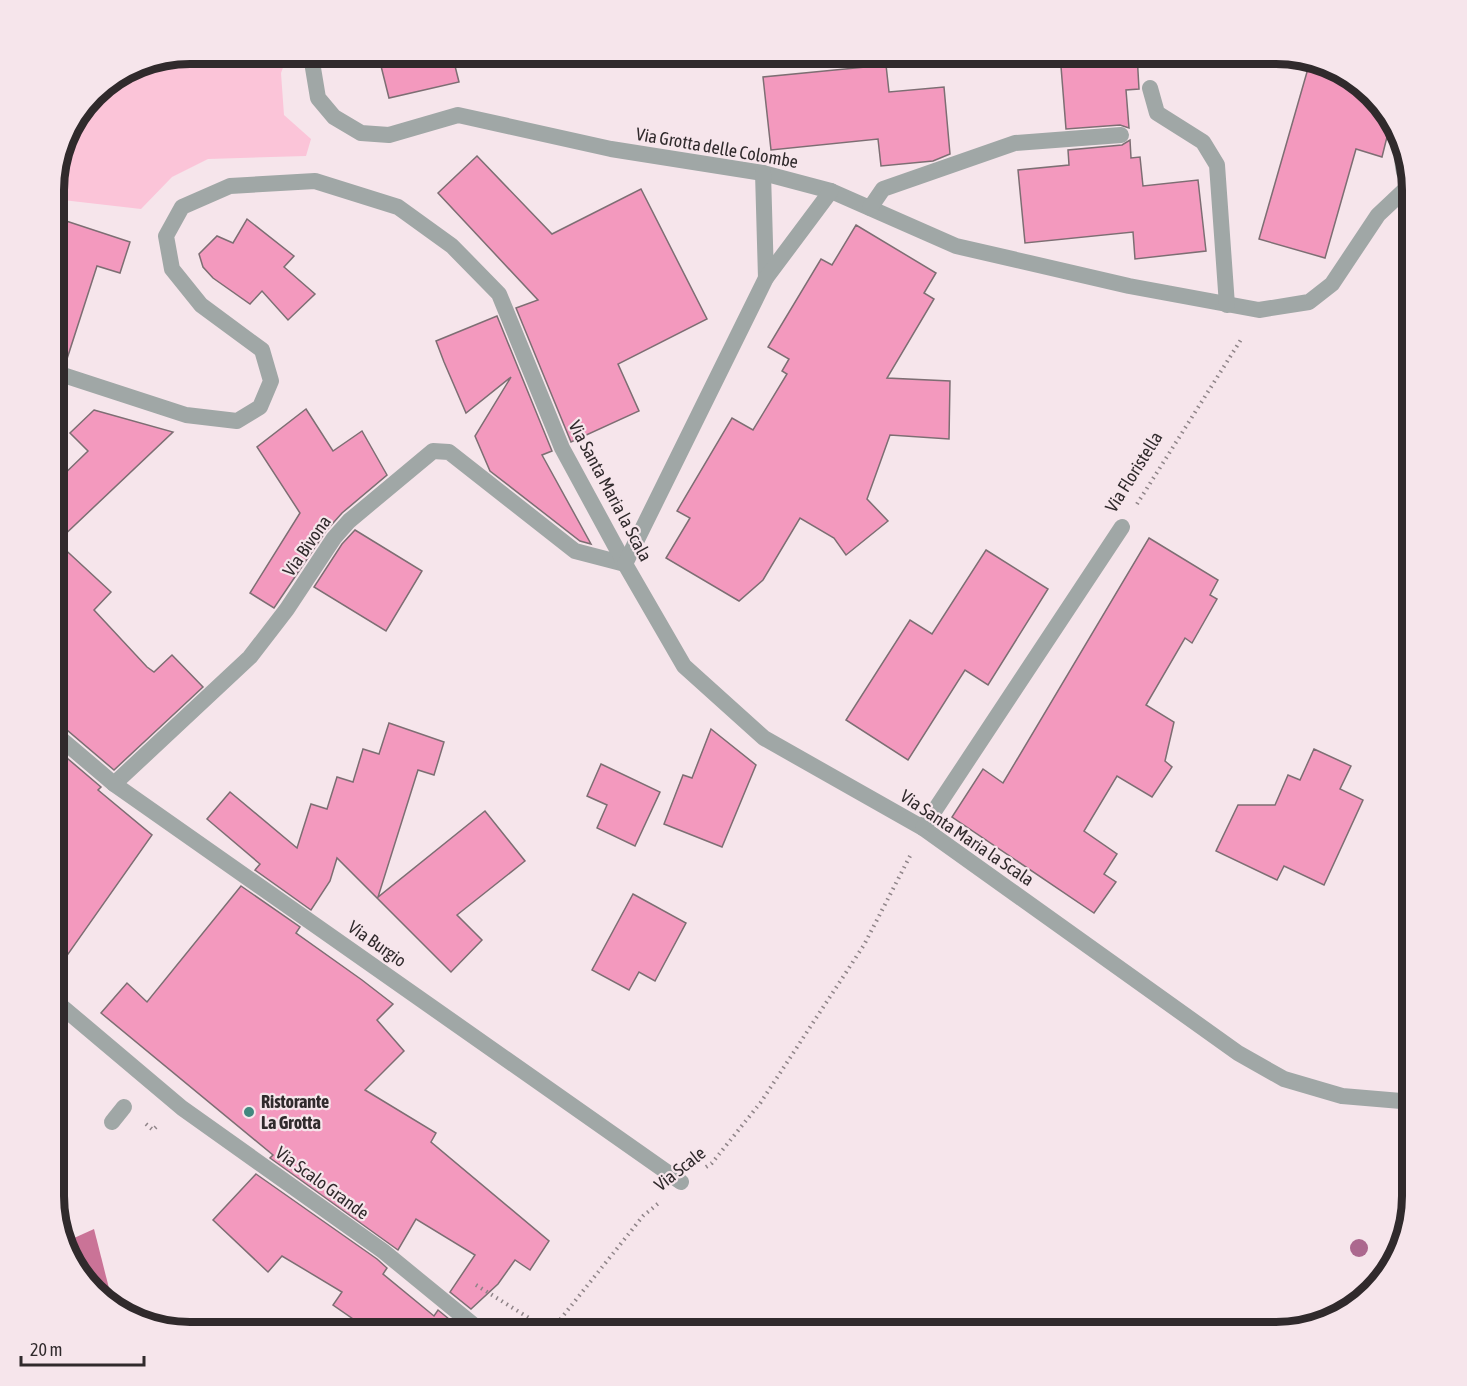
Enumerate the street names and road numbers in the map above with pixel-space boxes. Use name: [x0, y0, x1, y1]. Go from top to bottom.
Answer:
street label: Via Grotta delle Colombe: [634, 123, 800, 172]
street label: Via Santa Maria la Scala: [564, 417, 656, 565]
street label: Via Floristella: [1101, 428, 1167, 516]
street label: Via Bivona: [278, 511, 335, 580]
street label: Via Santa Maria la Scala: [897, 785, 1038, 890]
street label: Via Burgio: [344, 916, 410, 971]
street label: Via Scalo Grande: [272, 1142, 373, 1223]
street label: Via Scale: [650, 1142, 709, 1195]

